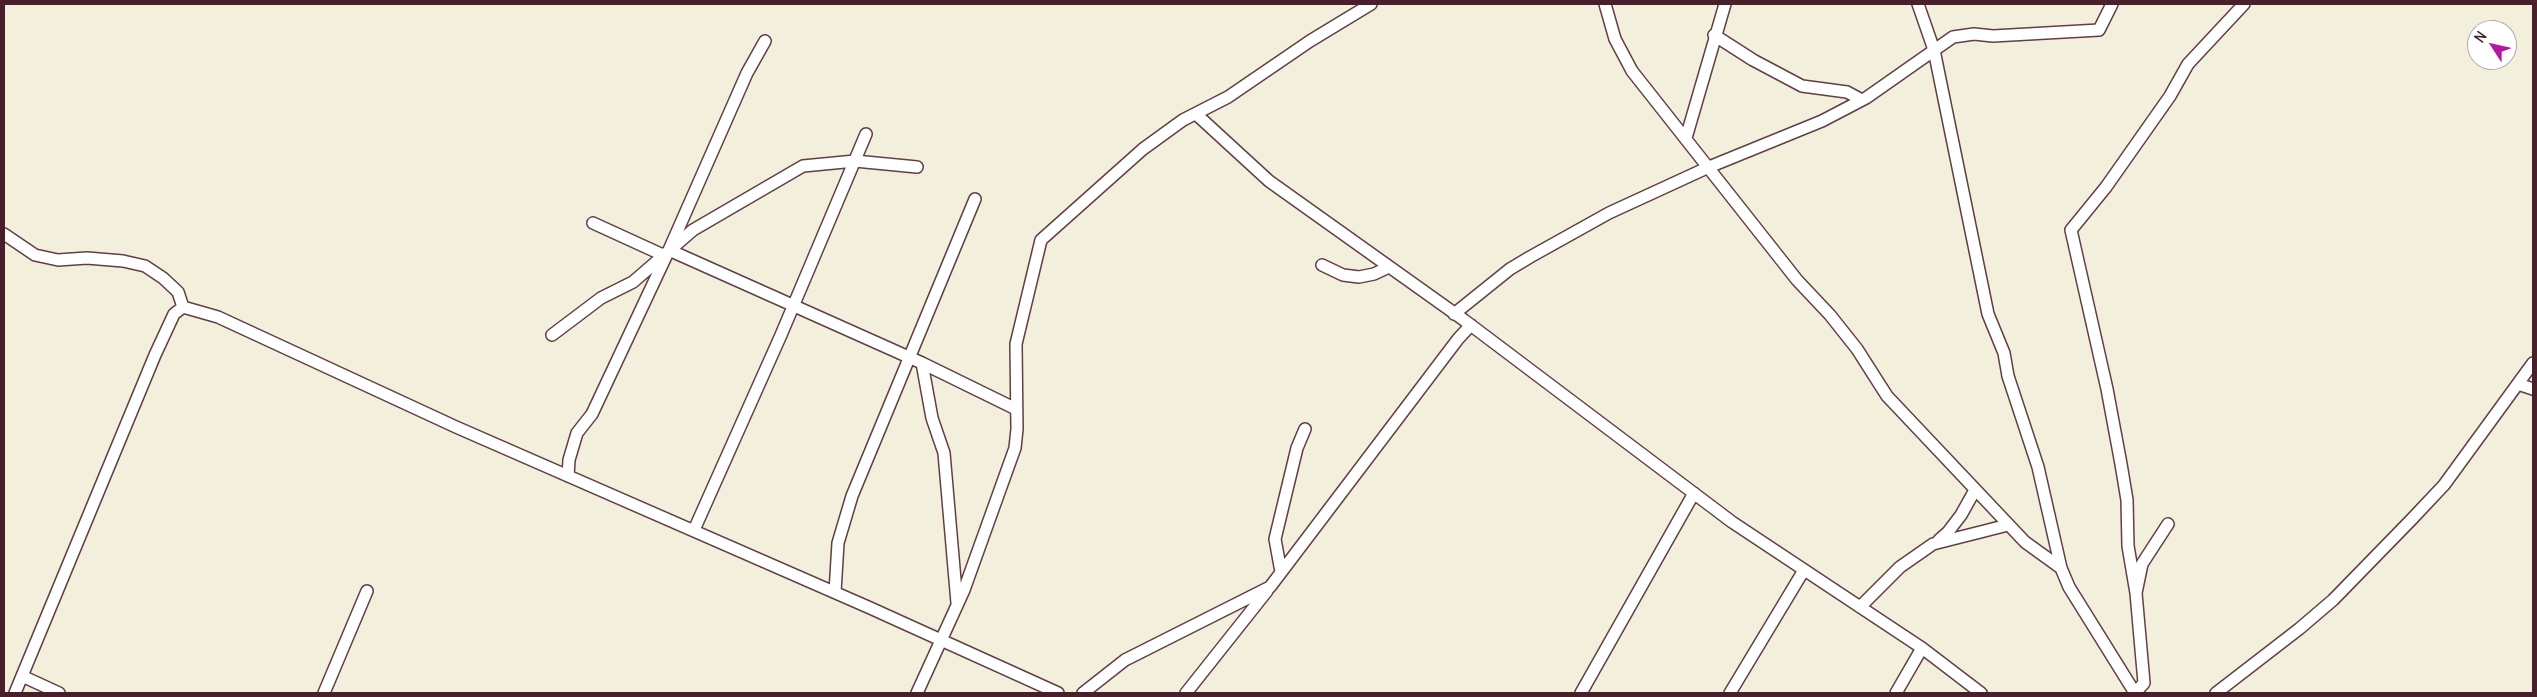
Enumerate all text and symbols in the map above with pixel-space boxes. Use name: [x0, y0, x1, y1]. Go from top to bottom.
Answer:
north arrow: [2467, 20, 2517, 70]
text: N: [2470, 28, 2491, 46]

